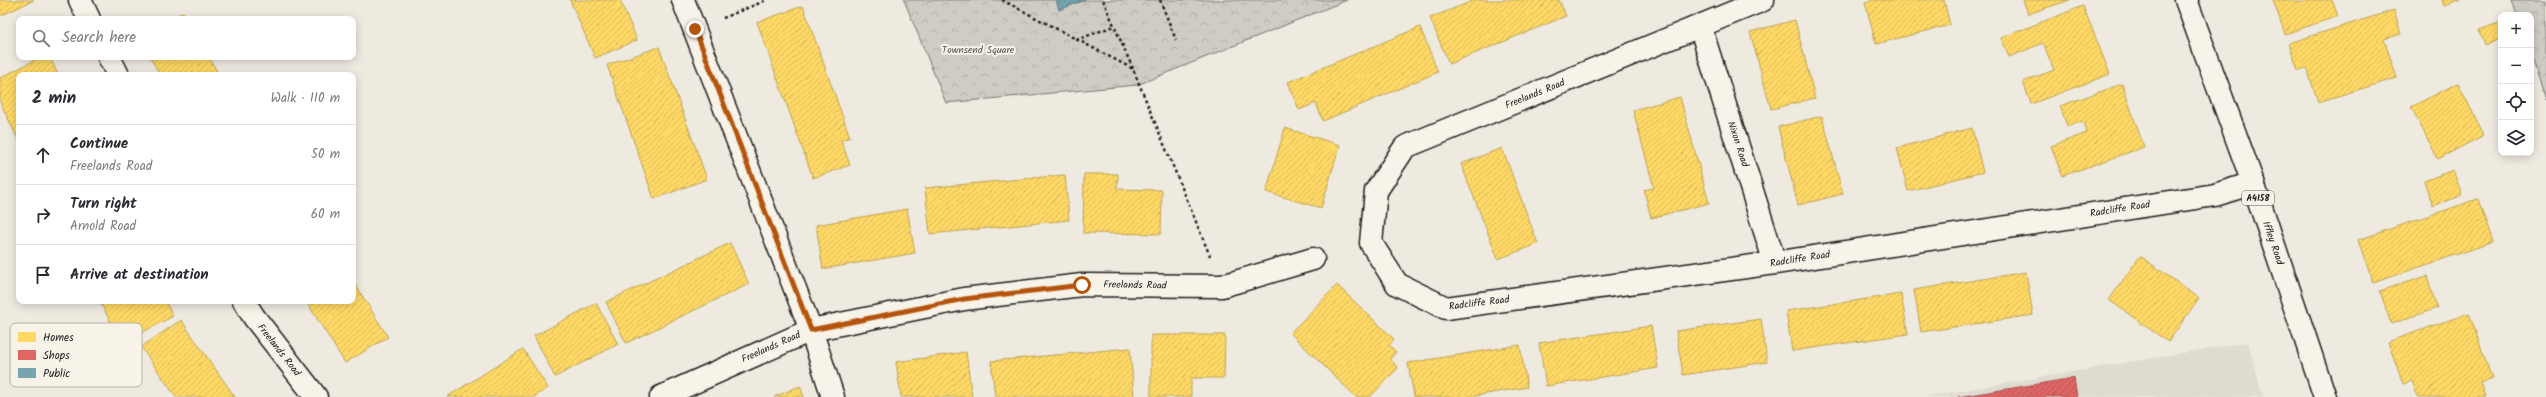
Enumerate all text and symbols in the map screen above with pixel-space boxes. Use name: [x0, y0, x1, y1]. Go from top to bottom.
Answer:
map controls: [2498, 12, 2534, 156]
button: +: [2498, 12, 2534, 48]
search box: [16, 16, 356, 60]
route end: [686, 20, 704, 38]
text: Search here: [62, 26, 136, 50]
icon: search: [30, 27, 52, 49]
park label: Townsend Square: [942, 42, 1015, 58]
button: −: [2498, 48, 2534, 84]
street label: Freelands Road: [1503, 74, 1568, 113]
button: locate: [2498, 84, 2534, 120]
text: 2 min: [32, 85, 76, 112]
text: Walk · 110 m: [271, 88, 340, 109]
street label: Nixon Road: [1723, 119, 1753, 170]
button: layers: [2498, 120, 2534, 156]
text: Continue: [70, 132, 128, 156]
icon: ahead: [32, 144, 54, 166]
text: 50 m: [311, 144, 340, 165]
text: Freelands Road: [70, 156, 152, 177]
road number: A4158: [2242, 191, 2274, 205]
text: Turn right: [70, 192, 137, 216]
street label: Radcliffe Road: [2089, 196, 2152, 222]
icon: right: [32, 204, 54, 226]
text: 60 m: [311, 204, 340, 225]
text: Arnold Road: [70, 216, 136, 237]
street label: Iffley Road: [2258, 219, 2288, 268]
street label: Radcliffe Road: [1769, 246, 1832, 272]
text: Arrive at destination: [70, 263, 209, 287]
icon: arrive: [32, 264, 54, 286]
route start: [1073, 276, 1091, 294]
street label: Freelands Road: [1103, 276, 1168, 294]
street label: Radcliffe Road: [1448, 291, 1511, 315]
street label: Freelands Road: [253, 320, 305, 381]
legend: [10, 323, 142, 387]
street label: Freelands Road: [739, 326, 804, 367]
text: Homes: [43, 329, 74, 347]
text: Shops: [43, 347, 70, 365]
text: Public: [43, 365, 70, 383]

